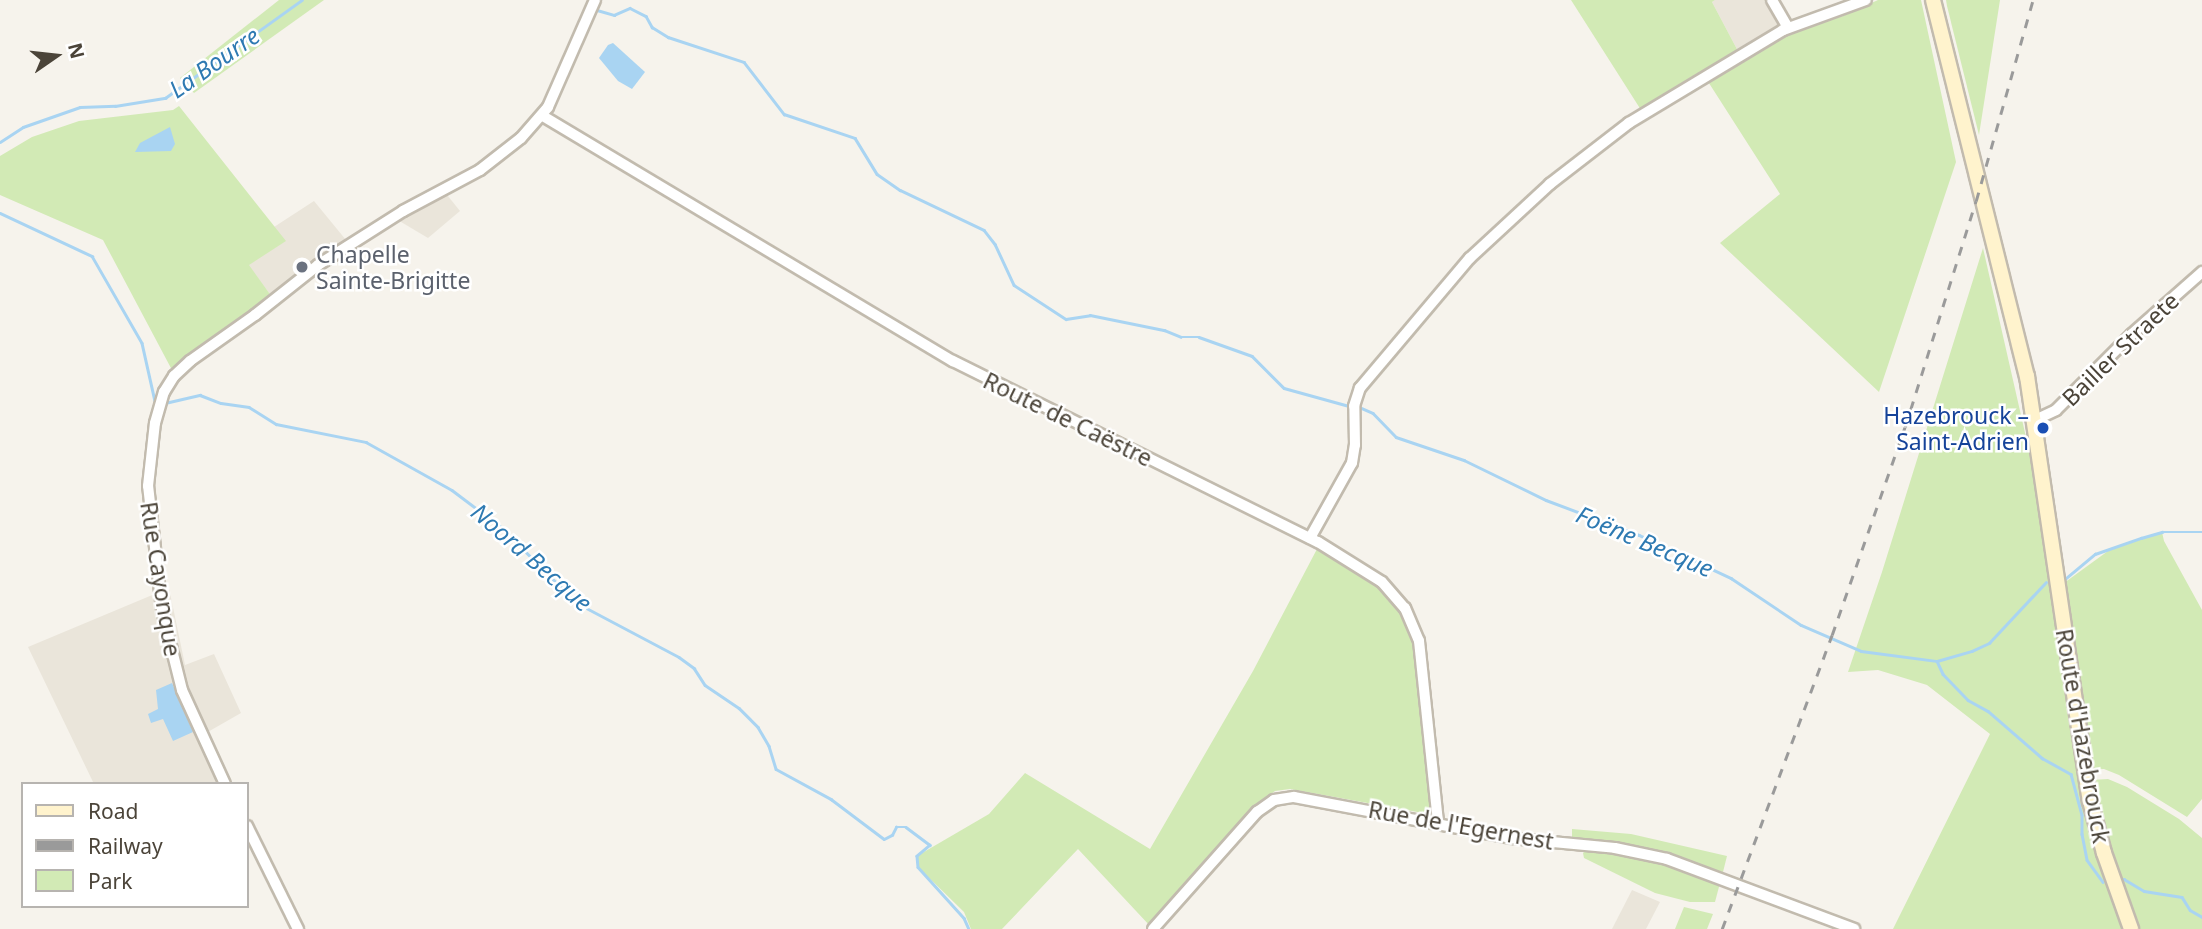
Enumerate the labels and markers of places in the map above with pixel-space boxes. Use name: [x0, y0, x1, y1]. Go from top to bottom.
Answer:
place label: Chapelle Sainte-Brigitte: [316, 240, 470, 294]
marker: Chapelle Sainte-Brigitte: [294, 259, 310, 275]
place label: Hazebrouck – Saint-Adrien: [1883, 401, 2029, 455]
marker: Hazebrouck – Saint-Adrien: [2035, 420, 2051, 436]

